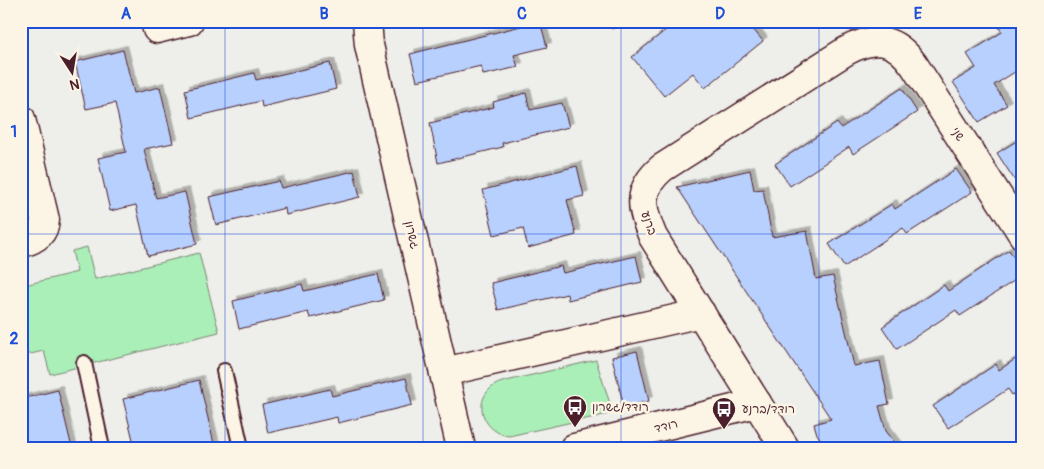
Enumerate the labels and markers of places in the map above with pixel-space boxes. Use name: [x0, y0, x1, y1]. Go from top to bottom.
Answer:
bus stop icon: רודד/גשרון: [562, 394, 588, 428]
bus stop icon: רודד/ברנע: [711, 396, 737, 430]
place label: רודד/גשרון: [592, 400, 649, 415]
place label: רודד/ברנע: [742, 402, 795, 417]

